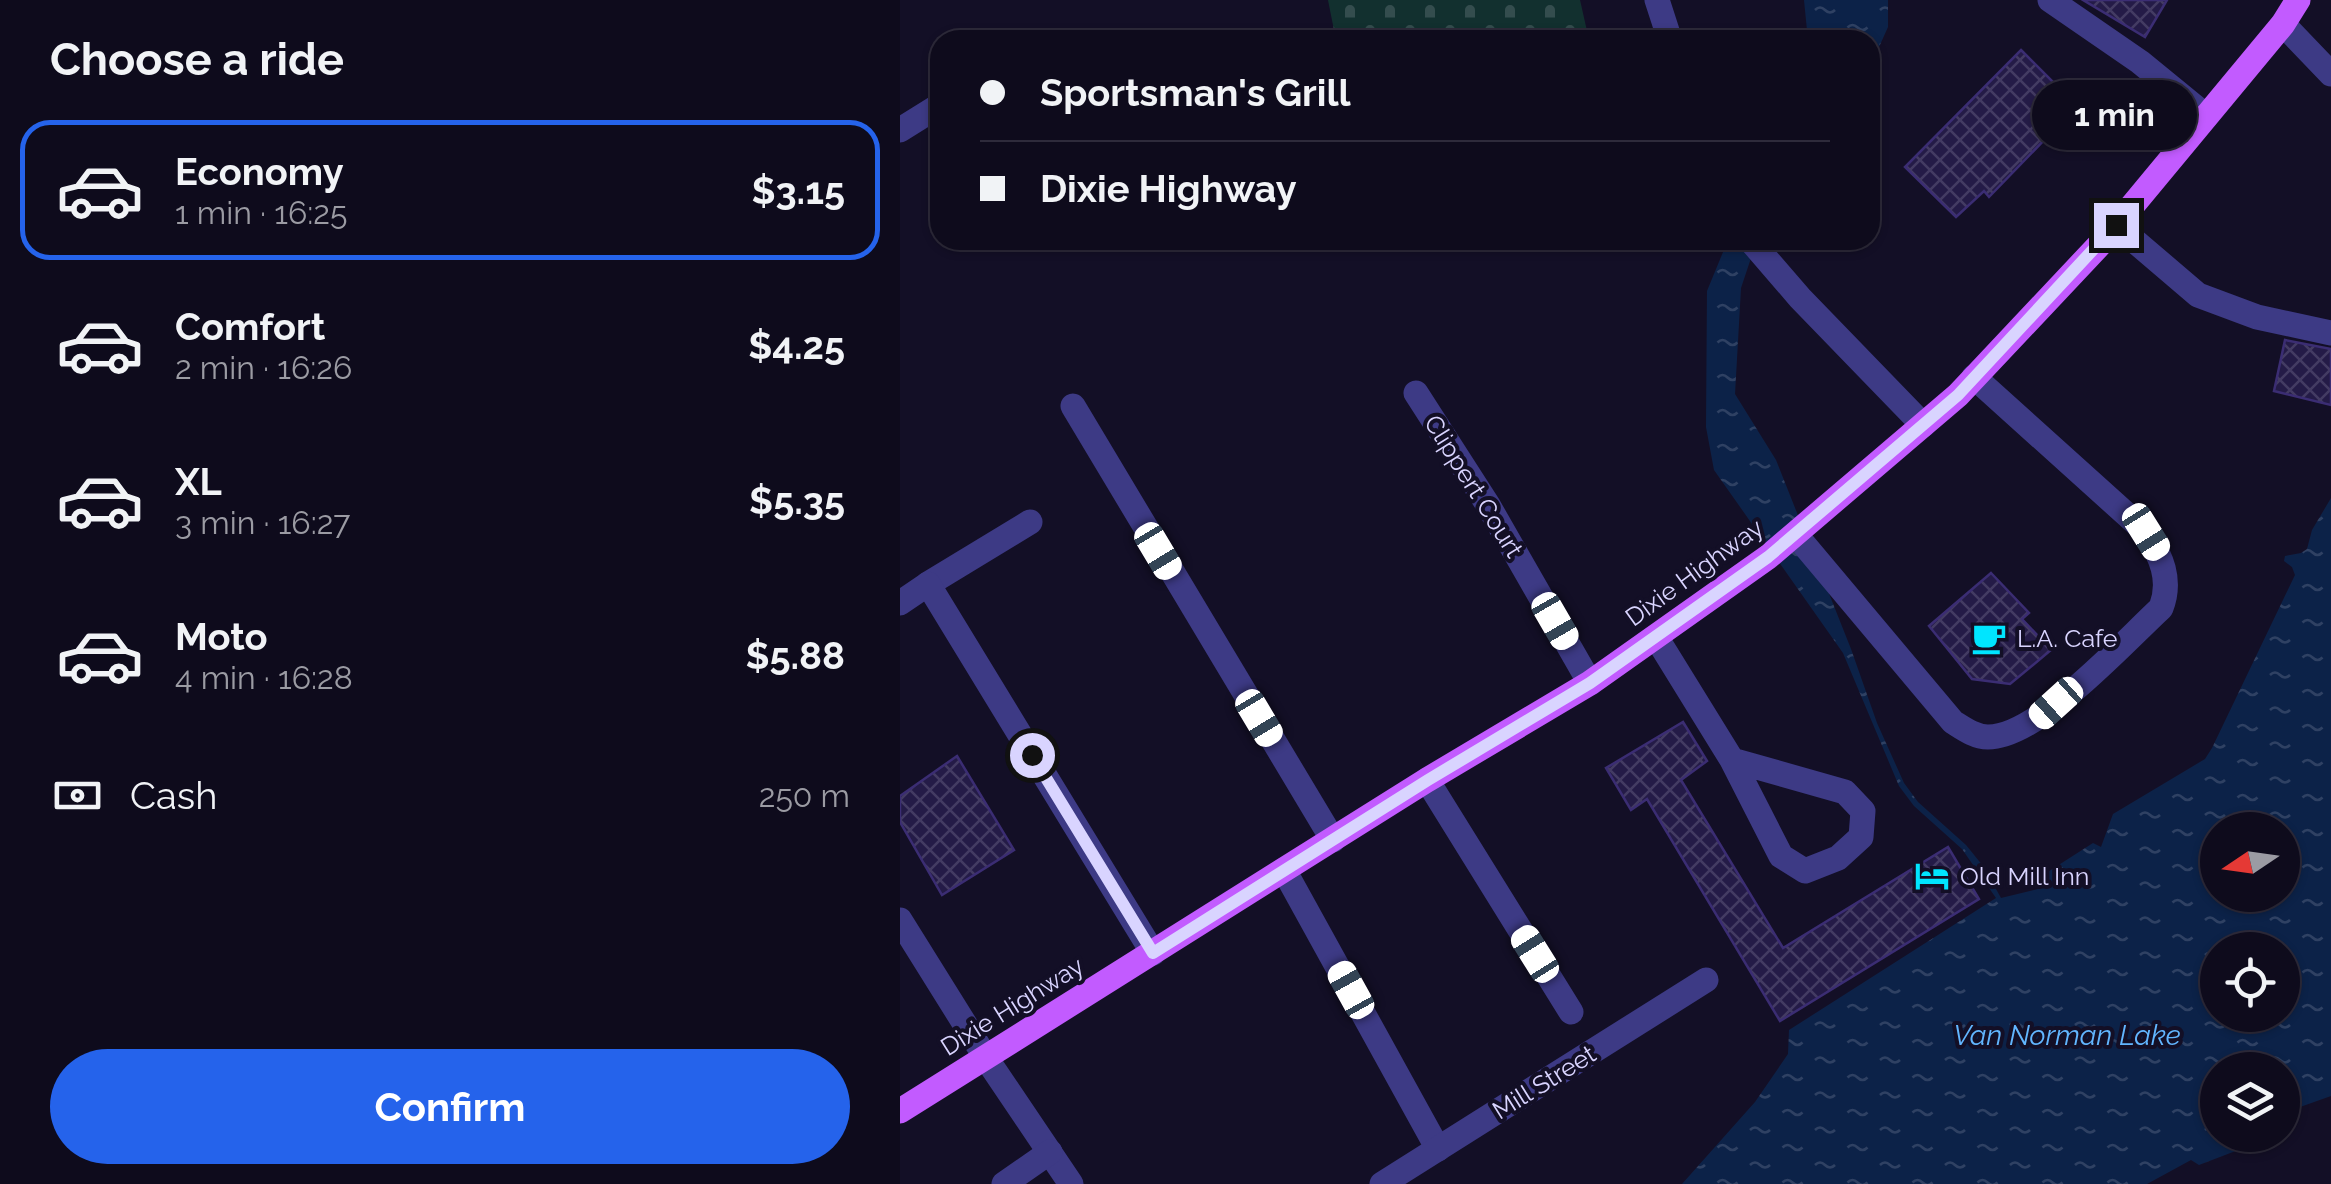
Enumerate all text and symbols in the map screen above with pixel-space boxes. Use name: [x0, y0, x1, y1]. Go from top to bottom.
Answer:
text: Choose a ride: [50, 33, 344, 86]
text: Sportsman's Grill: [1040, 70, 1351, 115]
callout: 1 min: [2034, 80, 2198, 150]
text: 1 min: [2074, 96, 2155, 133]
icon: car: [55, 145, 145, 235]
text: Economy: [175, 149, 344, 194]
text: Dixie Highway: [1040, 166, 1297, 211]
text: $3.15: [752, 168, 845, 213]
text: 1 min · 16:25: [175, 194, 347, 231]
route end: [2094, 203, 2139, 248]
icon: car: [55, 300, 145, 390]
text: Comfort: [175, 304, 325, 349]
text: $4.25: [748, 323, 845, 368]
text: 2 min · 16:26: [175, 349, 352, 386]
street label: Clippert Court: [1418, 409, 1530, 563]
icon: car: [55, 455, 145, 545]
text: XL: [175, 459, 222, 504]
text: $5.35: [749, 478, 845, 523]
car: [2117, 499, 2175, 565]
text: 3 min · 16:27: [175, 504, 350, 541]
street label: Dixie Highway: [1619, 512, 1769, 632]
car: [1130, 518, 1186, 584]
car: [1527, 588, 1583, 654]
icon: car: [55, 610, 145, 700]
text: Moto: [175, 614, 268, 659]
cafe icon: L.A. Cafe: [1970, 619, 2008, 657]
place label: L.A. Cafe: [2017, 623, 2118, 653]
text: $5.88: [745, 633, 845, 678]
text: 4 min · 16:28: [175, 659, 353, 696]
car: [2024, 672, 2088, 734]
car: [1231, 685, 1287, 751]
route start: [1010, 733, 1055, 778]
icon: cash: [50, 768, 105, 823]
text: Cash: [130, 773, 217, 818]
text: 250 m: [759, 777, 850, 814]
north arrow: [2200, 812, 2300, 912]
map controls: [2200, 812, 2300, 1152]
hotel icon: Old Mill Inn: [1913, 857, 1951, 895]
place label: Old Mill Inn: [1960, 861, 2089, 891]
car: [1506, 921, 1564, 987]
button: locate: [2200, 932, 2300, 1032]
street label: Dixie Highway: [935, 950, 1089, 1062]
car: [1323, 956, 1379, 1024]
water label: Van Norman Lake: [1953, 1019, 2181, 1052]
street label: Mill Street: [1487, 1038, 1602, 1125]
button: Confirm: [50, 1049, 850, 1164]
button: layers: [2200, 1052, 2300, 1152]

